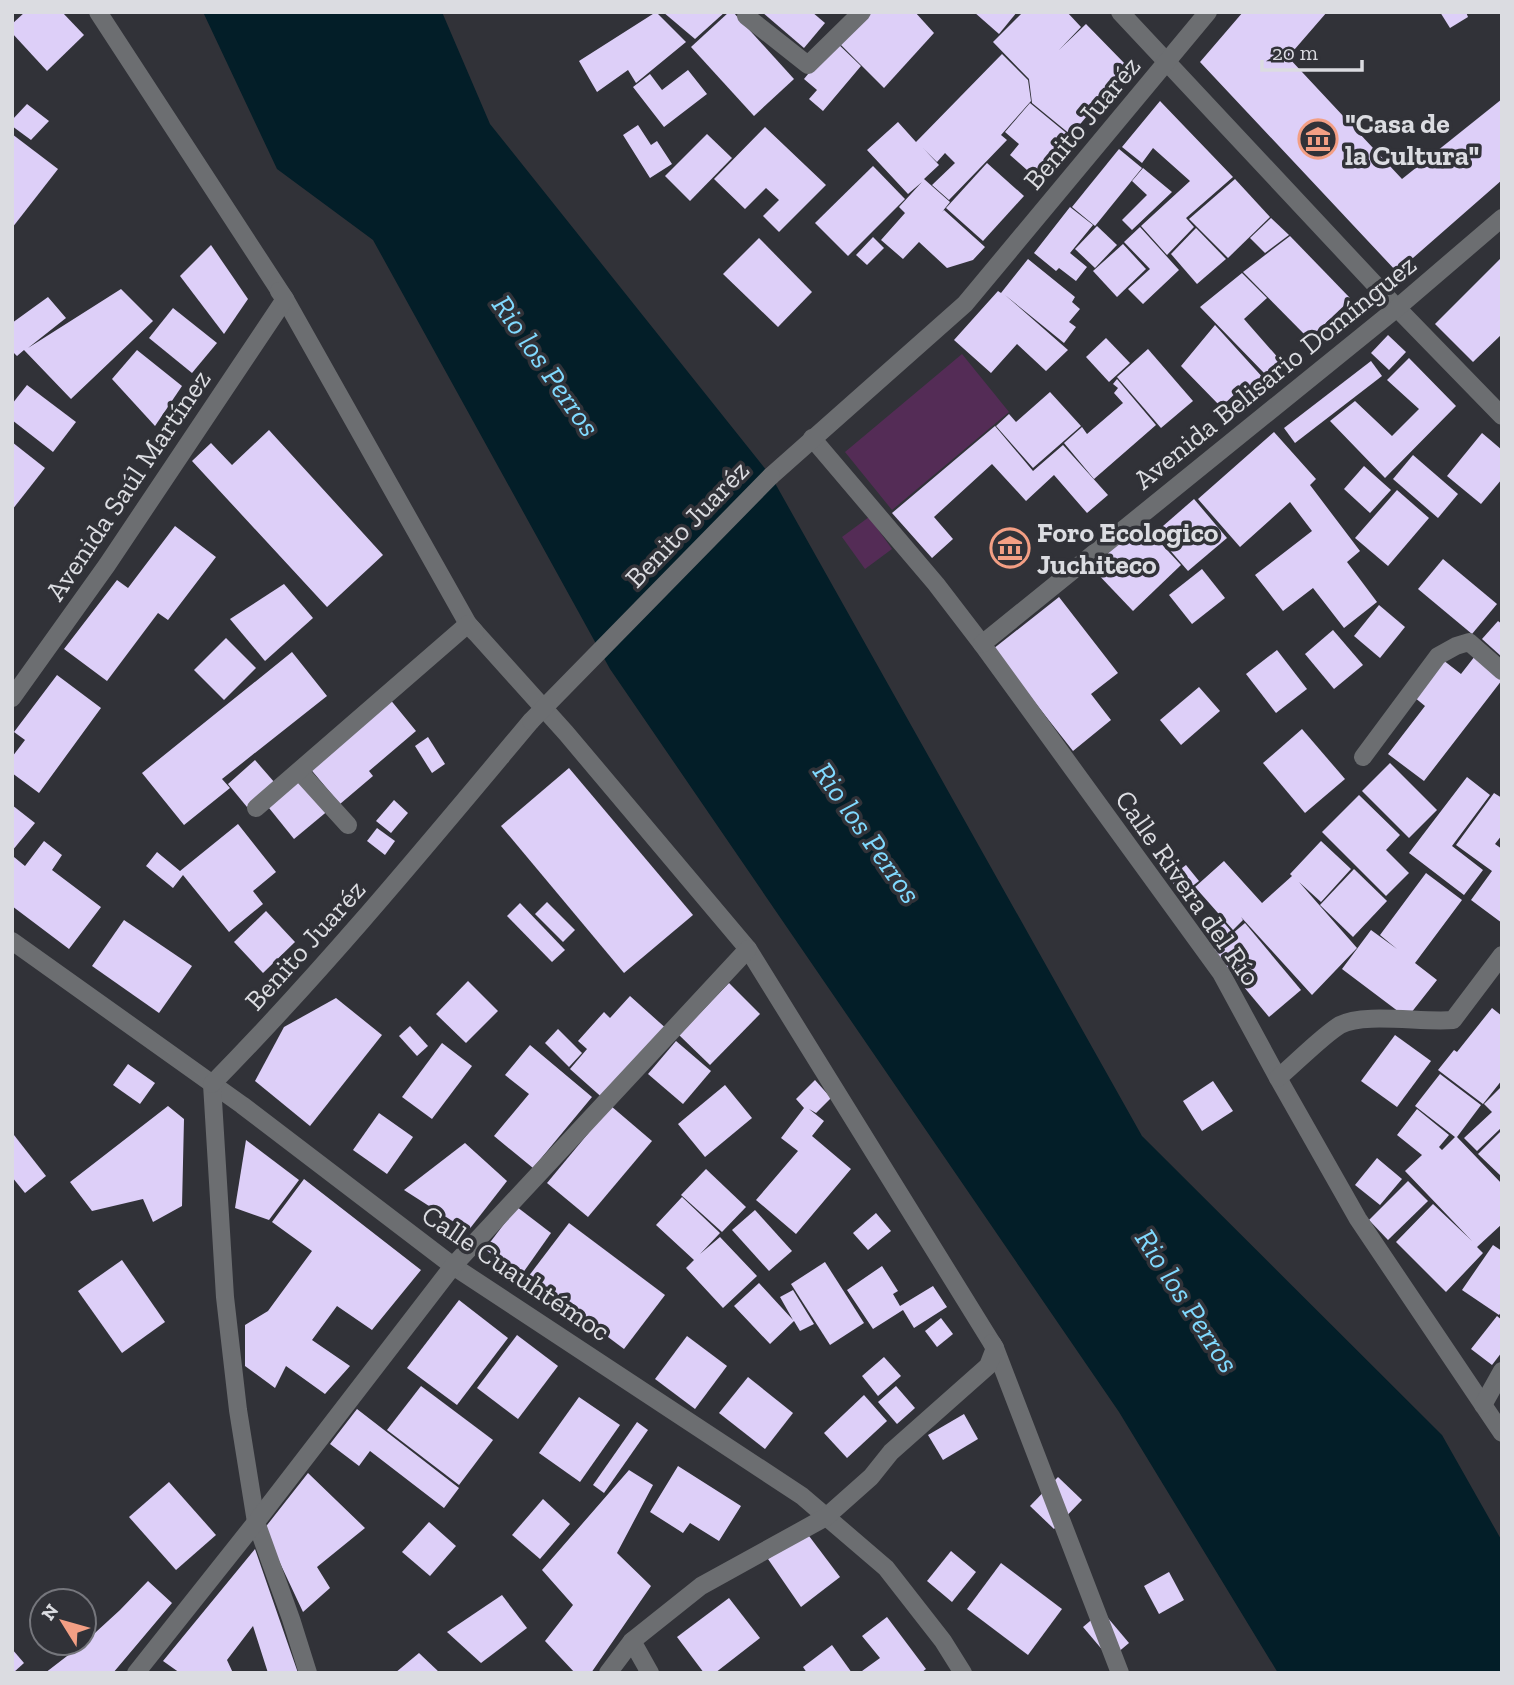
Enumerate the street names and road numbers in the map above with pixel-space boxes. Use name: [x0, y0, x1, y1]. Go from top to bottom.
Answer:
street label: Benito Juaréz: [1017, 50, 1147, 196]
street label: Avenida Belisario Domínguez: [1127, 248, 1423, 496]
street label: Avenida Saúl Martínez: [39, 363, 217, 607]
street label: Benito Juaréz: [618, 454, 756, 594]
street label: Calle Rivera del Río: [1108, 784, 1268, 992]
street label: Benito Juaréz: [238, 873, 372, 1017]
street label: Calle Cuauhtémoc: [416, 1198, 616, 1348]

